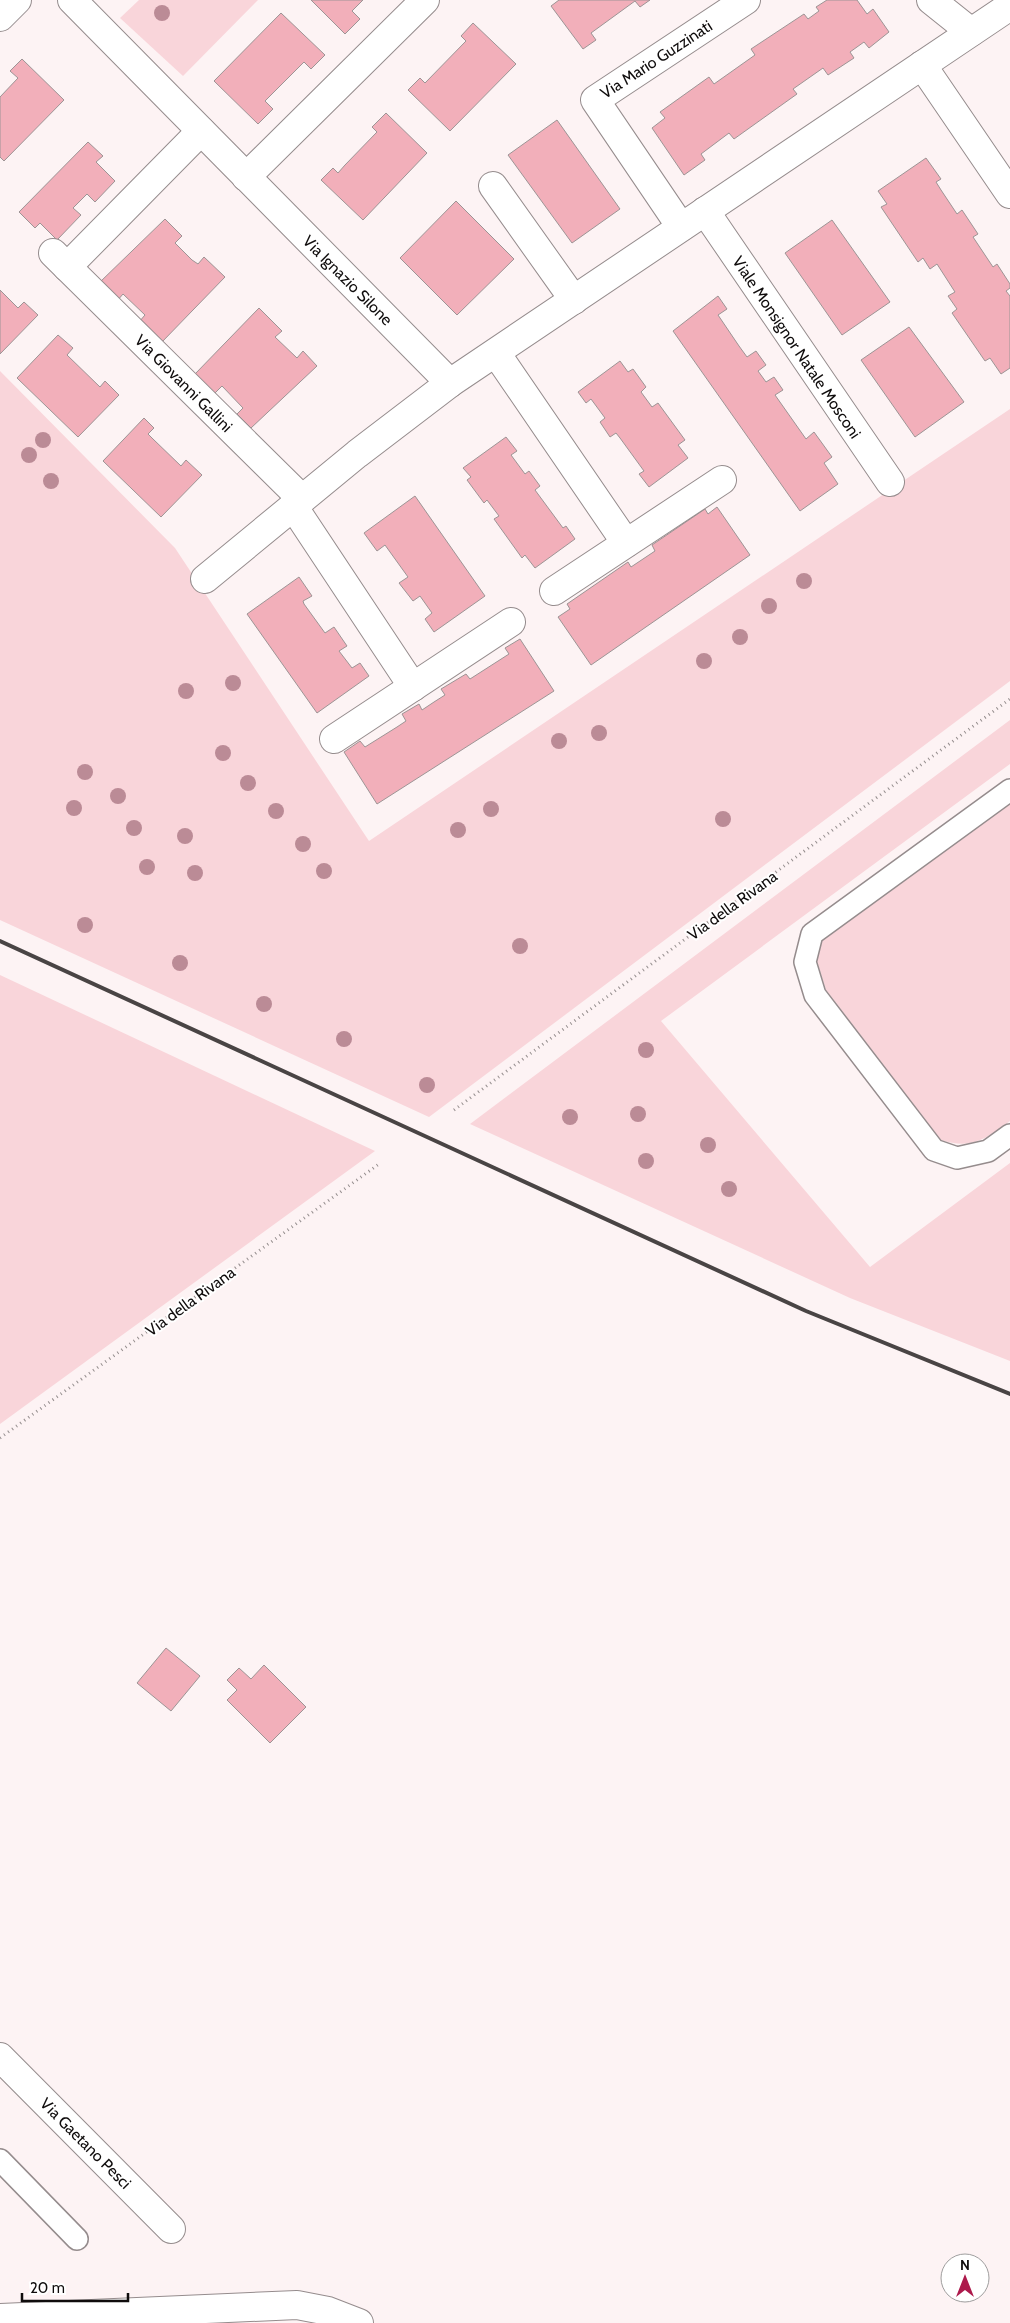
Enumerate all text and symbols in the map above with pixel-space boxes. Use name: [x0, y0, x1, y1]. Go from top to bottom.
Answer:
street label: Via Mario Guzzinati: [597, 16, 716, 103]
street label: Via Ignazio Silone: [299, 232, 396, 329]
street label: Viale Monsignor Natale Mosconi: [728, 253, 865, 442]
street label: Via Giovanni Gallini: [131, 331, 236, 436]
street label: Via della Rivana: [684, 866, 781, 944]
street label: Via della Rivana: [142, 1262, 239, 1340]
street label: Via Gaetano Pesci: [36, 2094, 135, 2193]
north arrow: [940, 2253, 990, 2303]
text: N: [960, 2256, 970, 2274]
scale bar: [22, 2270, 129, 2302]
text: 20 m: [30, 2279, 65, 2297]

